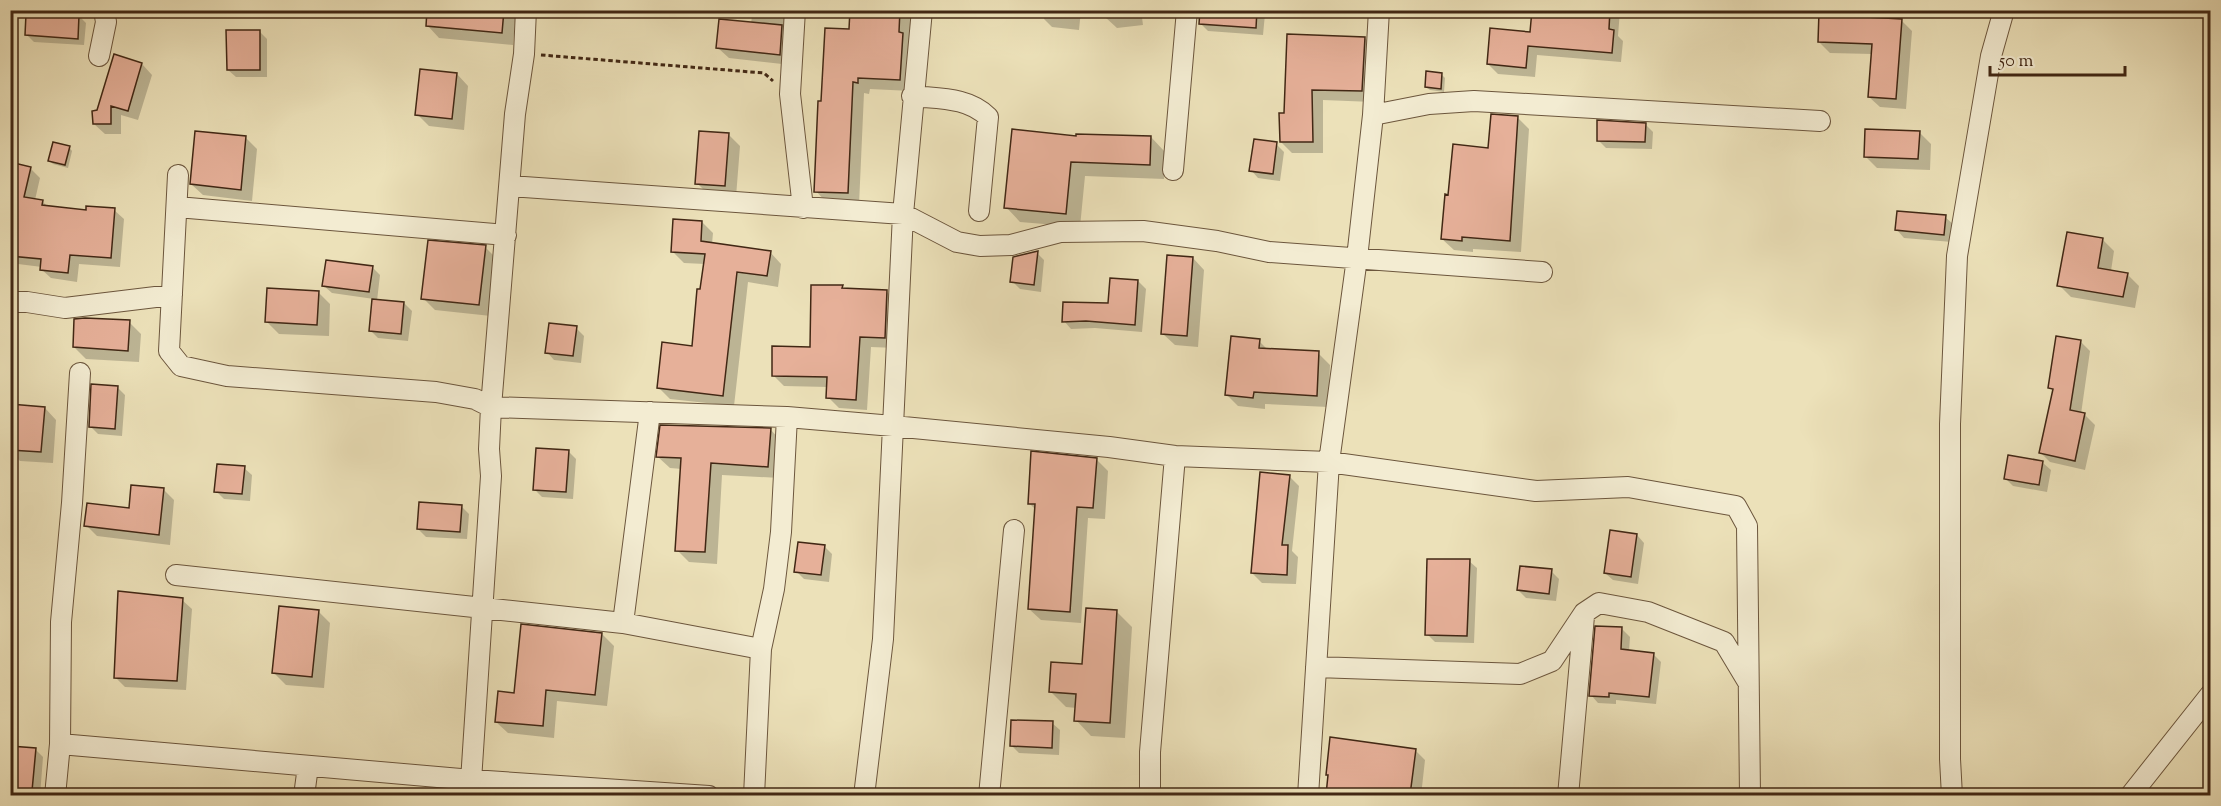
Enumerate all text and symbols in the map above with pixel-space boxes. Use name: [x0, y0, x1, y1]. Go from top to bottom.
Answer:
scale bar: [1990, 39, 2125, 77]
text: 50 m: [1998, 49, 2034, 75]

